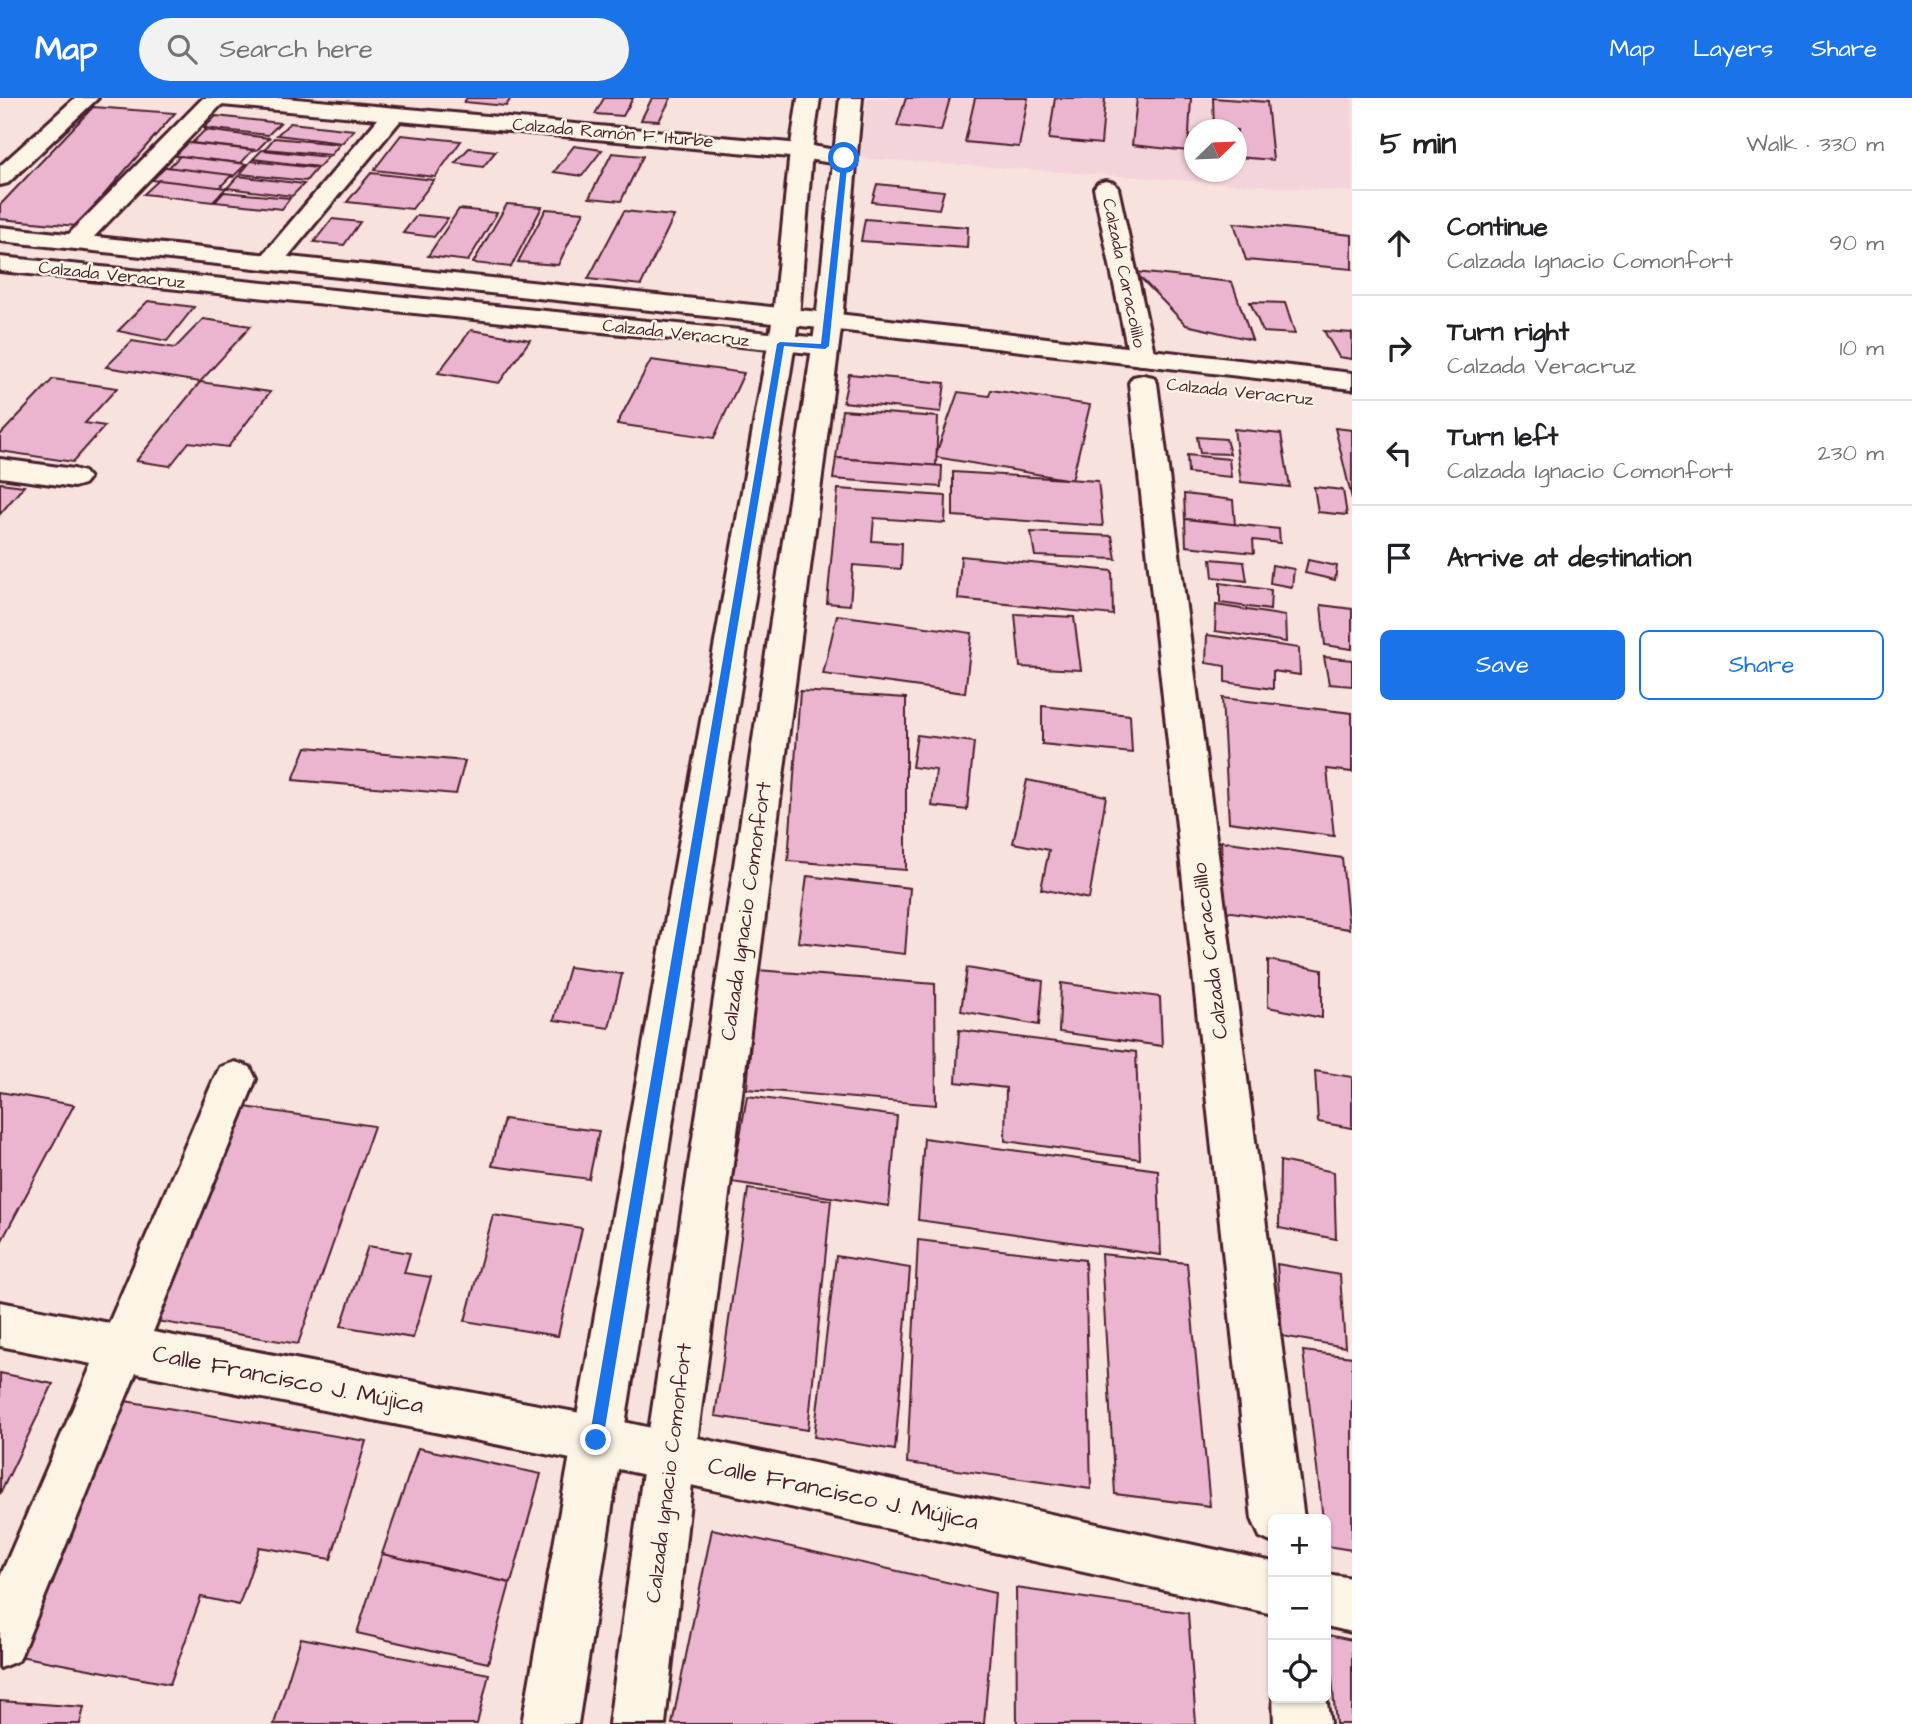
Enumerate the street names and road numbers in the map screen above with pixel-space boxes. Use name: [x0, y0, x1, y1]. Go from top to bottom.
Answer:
street label: Calzada Ramón F. Iturbe: [511, 112, 715, 154]
street label: Calzada Caracolillo: [1096, 196, 1152, 350]
street label: Calzada Veracruz: [37, 255, 187, 295]
street label: Calzada Veracruz: [601, 313, 751, 353]
street label: Calzada Veracruz: [1165, 372, 1315, 412]
street label: Calzada Ignacio Comonfort: [713, 779, 781, 1043]
street label: Calzada Caracolillo: [1185, 861, 1235, 1041]
street label: Calle Francisco J. Mújica: [149, 1337, 427, 1423]
street label: Calzada Ignacio Comonfort: [639, 1341, 701, 1605]
street label: Calle Francisco J. Mújica: [705, 1449, 981, 1539]

